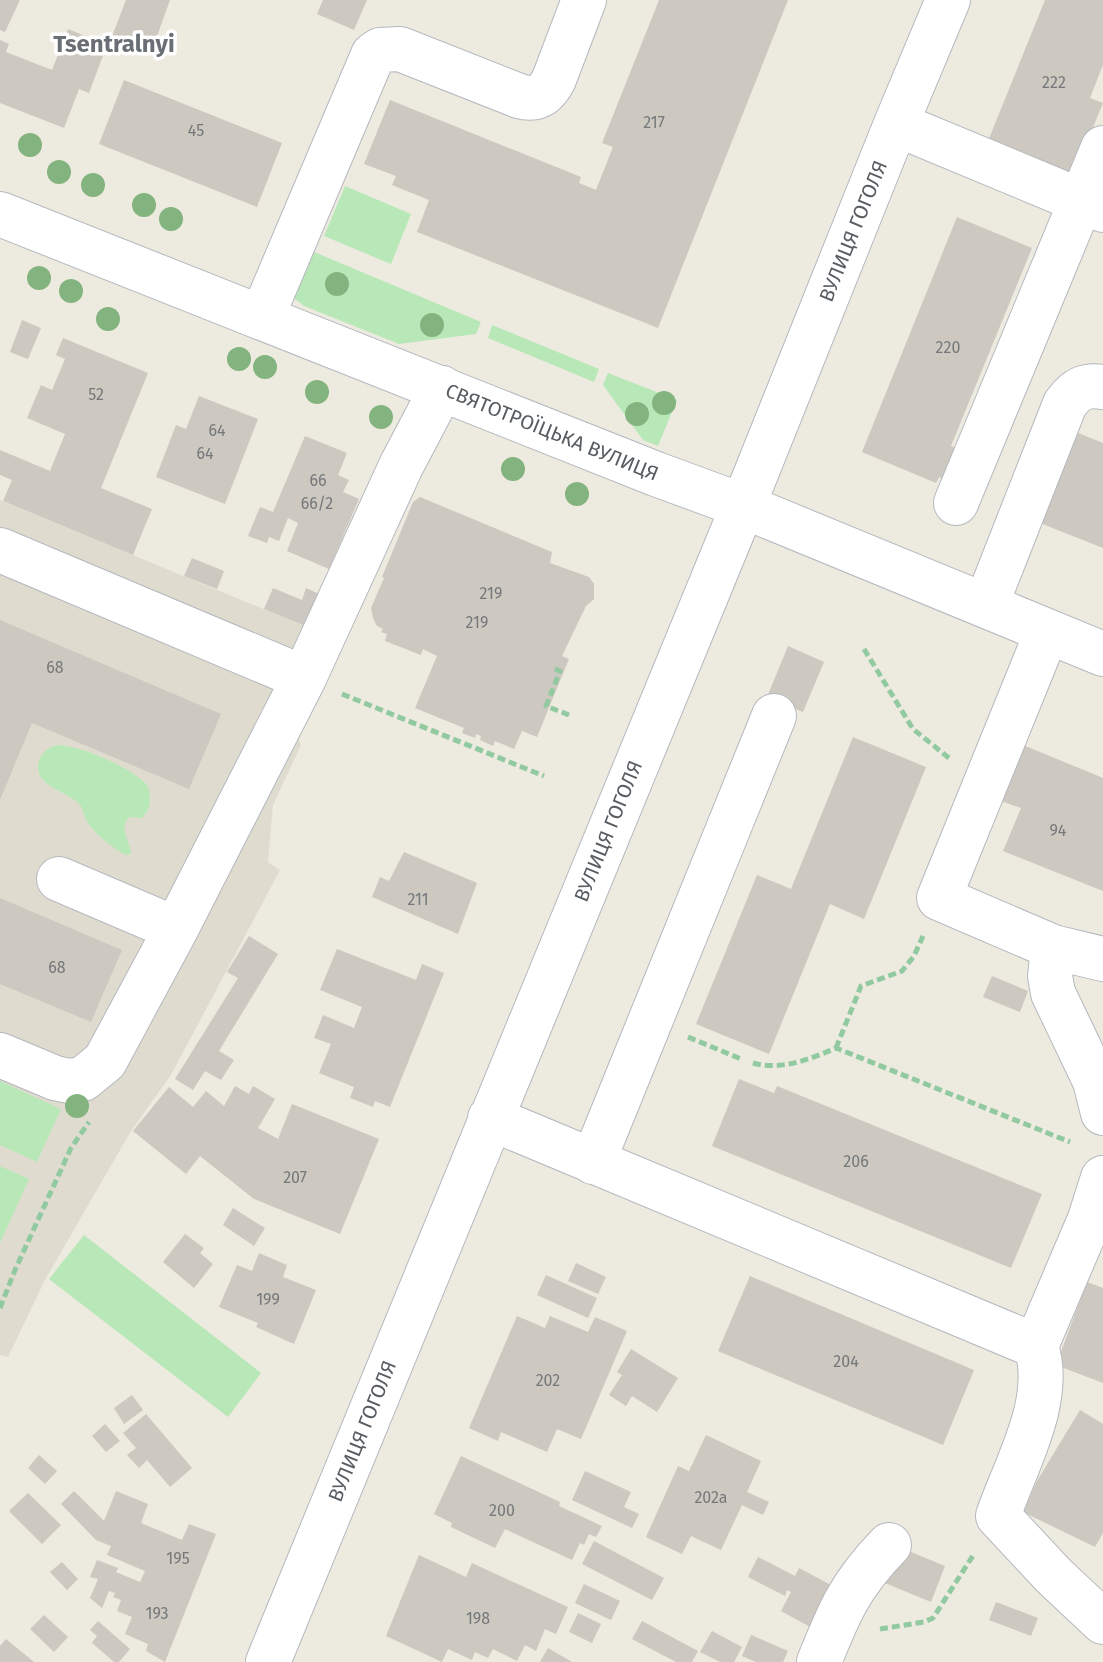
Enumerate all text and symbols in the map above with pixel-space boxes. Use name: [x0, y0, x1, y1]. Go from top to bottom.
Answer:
district label: Tsentralnyi: [53, 30, 175, 58]
house number: 222: [1042, 73, 1066, 92]
house number: 217: [643, 113, 665, 132]
house number: 45: [188, 121, 204, 140]
street label: ВУЛИЦЯ ГОГОЛЯ: [814, 157, 892, 305]
house number: 220: [936, 338, 960, 357]
street label: СВЯТОТРОЇЦЬКА ВУЛИЦЯ: [442, 378, 662, 486]
house number: 52: [88, 385, 104, 404]
house number: 64: [208, 421, 226, 440]
house number: 64: [196, 444, 214, 463]
house number: 66: [309, 471, 327, 490]
house number: 66/2: [301, 494, 333, 513]
house number: 219: [480, 584, 502, 603]
house number: 219: [466, 613, 488, 632]
house number: 68: [46, 658, 64, 677]
street label: ВУЛИЦЯ ГОГОЛЯ: [569, 757, 647, 905]
house number: 94: [1050, 821, 1067, 840]
house number: 211: [407, 890, 429, 909]
house number: 68: [48, 958, 66, 977]
house number: 206: [843, 1152, 869, 1171]
house number: 207: [283, 1168, 307, 1187]
house number: 199: [256, 1290, 280, 1309]
house number: 204: [833, 1352, 859, 1371]
street label: ВУЛИЦЯ ГОГОЛЯ: [323, 1357, 401, 1505]
house number: 202: [536, 1371, 560, 1390]
house number: 202а: [694, 1488, 728, 1507]
house number: 200: [489, 1501, 515, 1520]
house number: 195: [166, 1549, 190, 1568]
house number: 193: [146, 1604, 169, 1623]
house number: 198: [466, 1609, 490, 1628]

